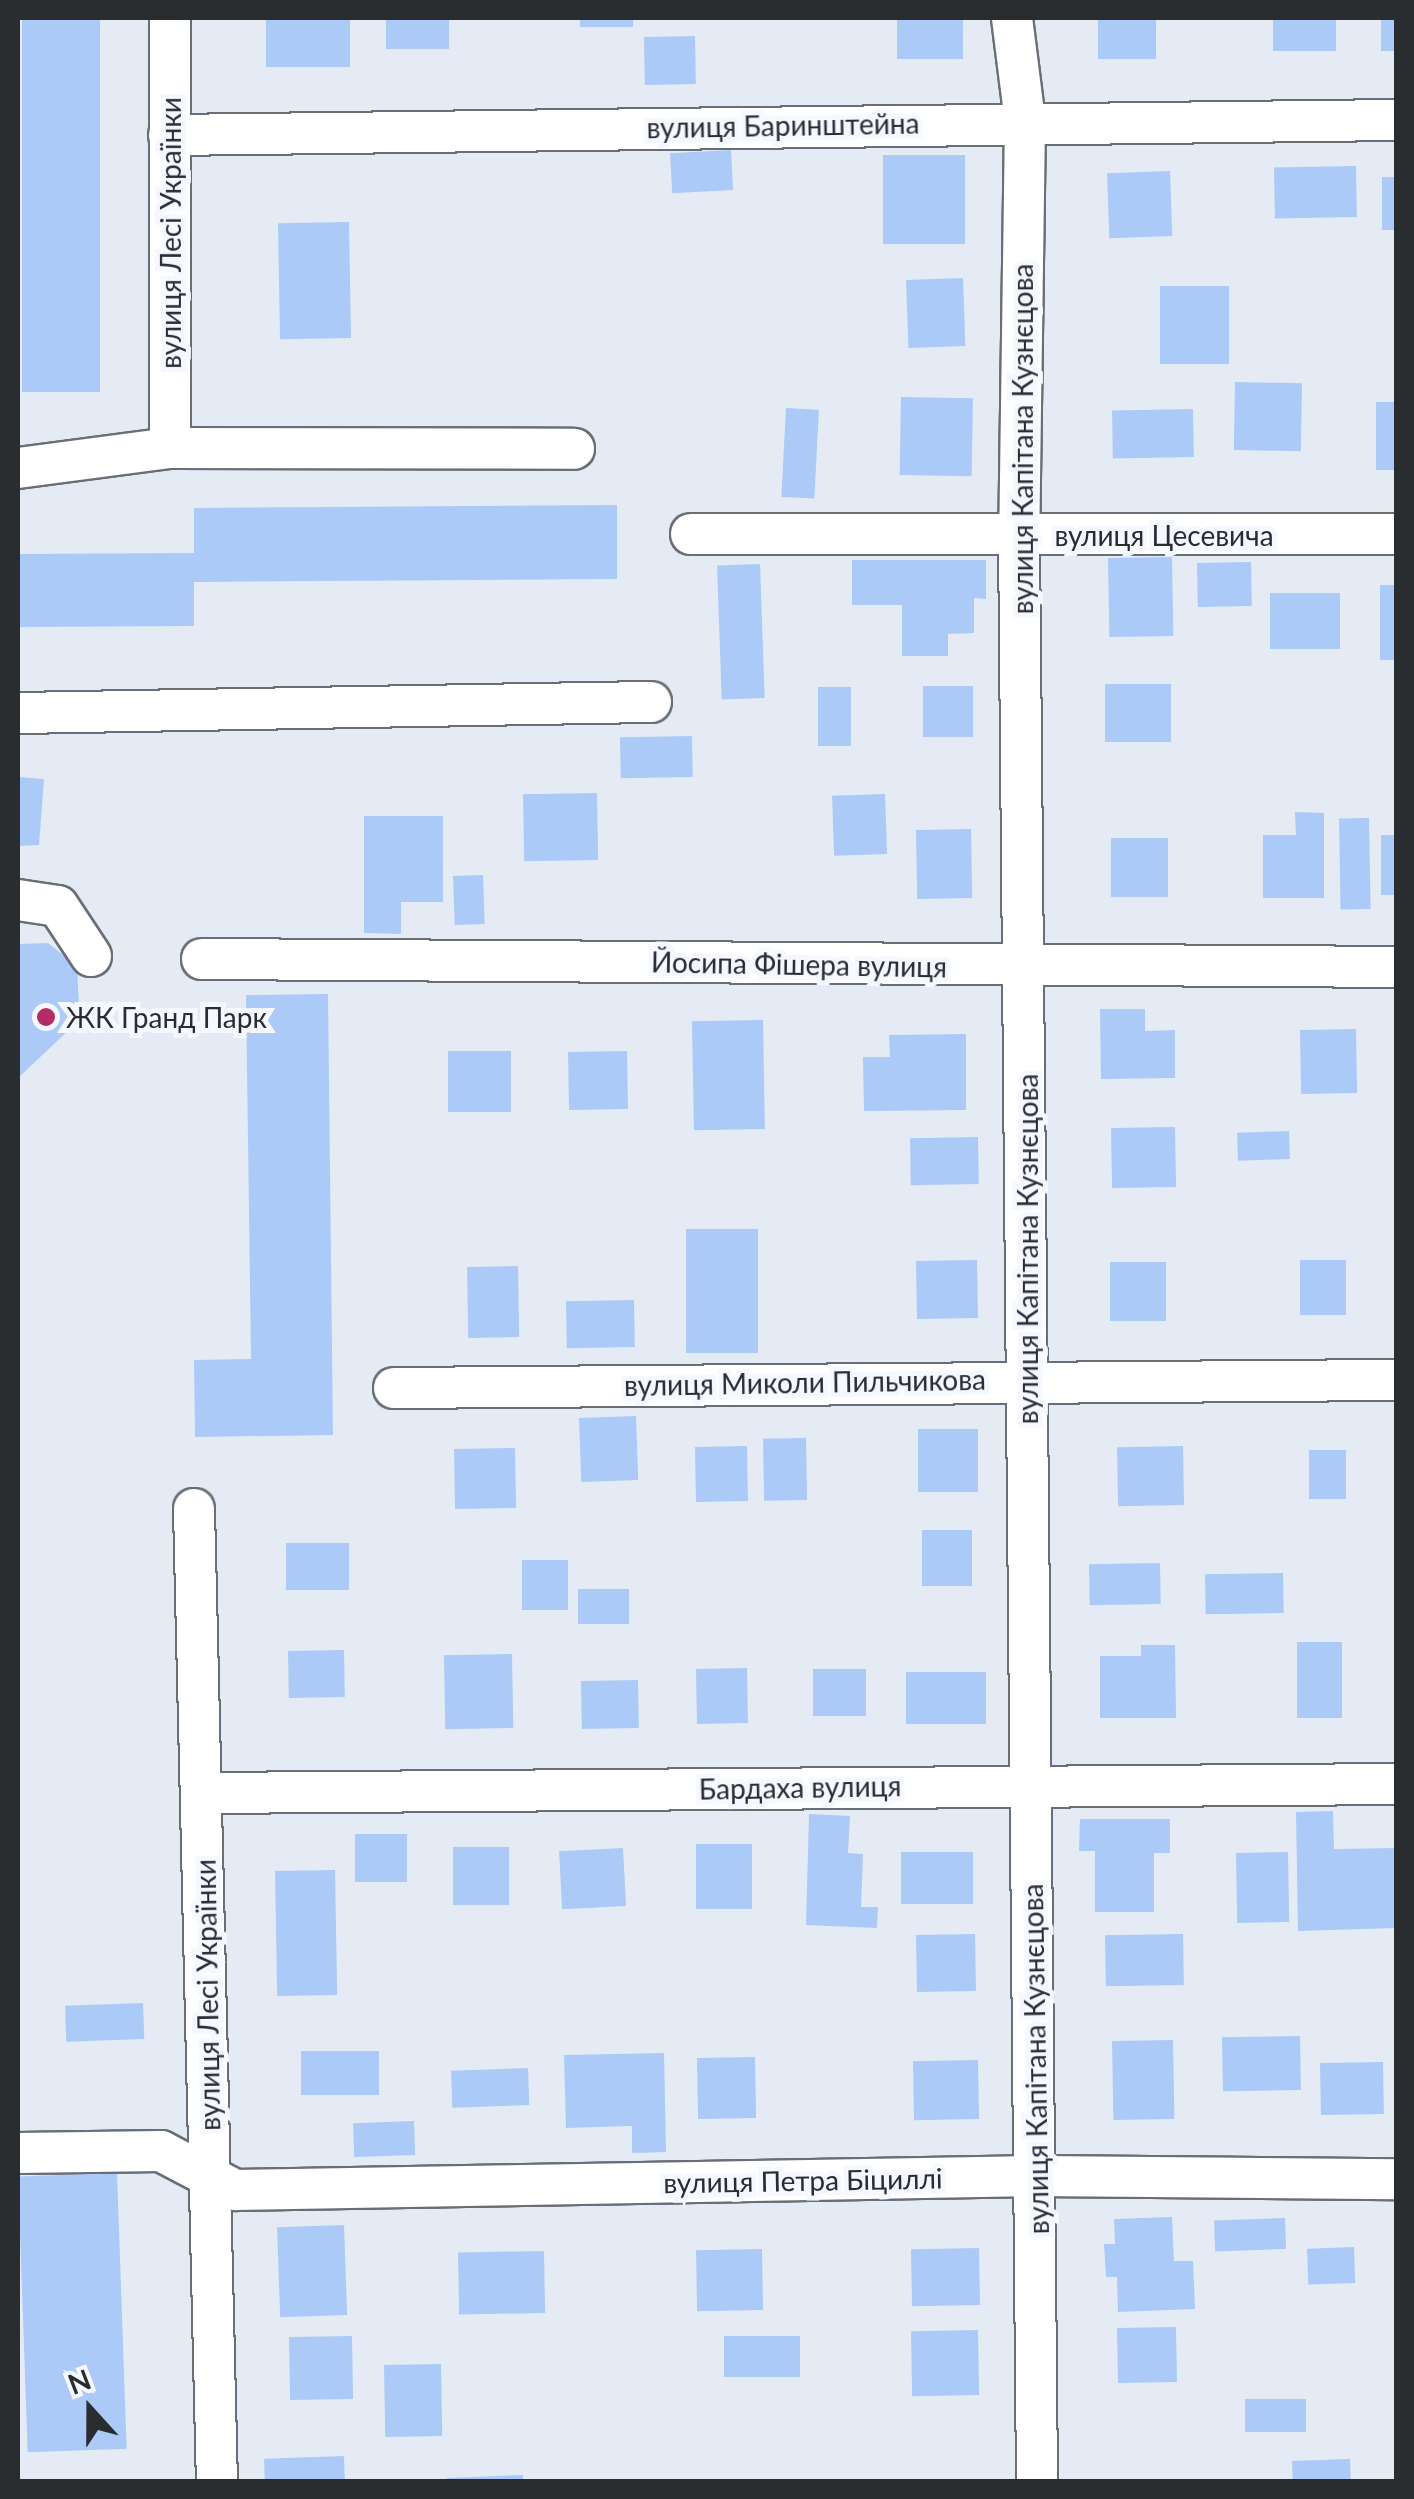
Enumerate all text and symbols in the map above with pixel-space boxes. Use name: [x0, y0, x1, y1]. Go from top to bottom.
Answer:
street label: вулиця Лесі Українки: [153, 97, 187, 369]
street label: вулиця Баринштейна: [646, 106, 920, 144]
street label: вулиця Капітана Кузнєцова: [1005, 264, 1039, 614]
street label: вулиця Цесевича: [1054, 518, 1274, 552]
street label: Йосипа Фішера вулиця: [651, 945, 947, 983]
place label: ЖК Гранд Парк: [66, 1000, 267, 1034]
marker: ЖК Гранд Парк: [35, 1006, 57, 1028]
street label: вулиця Капітана Кузнєцова: [1010, 1074, 1044, 1424]
street label: вулиця Миколи Пильчикова: [624, 1362, 986, 1402]
street label: Бардаха вулиця: [698, 1768, 902, 1806]
street label: вулиця Лесі Українки: [188, 1859, 226, 2131]
street label: вулиця Капітана Кузнєцова: [1015, 1883, 1055, 2235]
street label: вулиця Петра Біциллі: [663, 2161, 943, 2199]
north arrow: [40, 2359, 140, 2459]
text: N: [63, 2361, 95, 2401]

